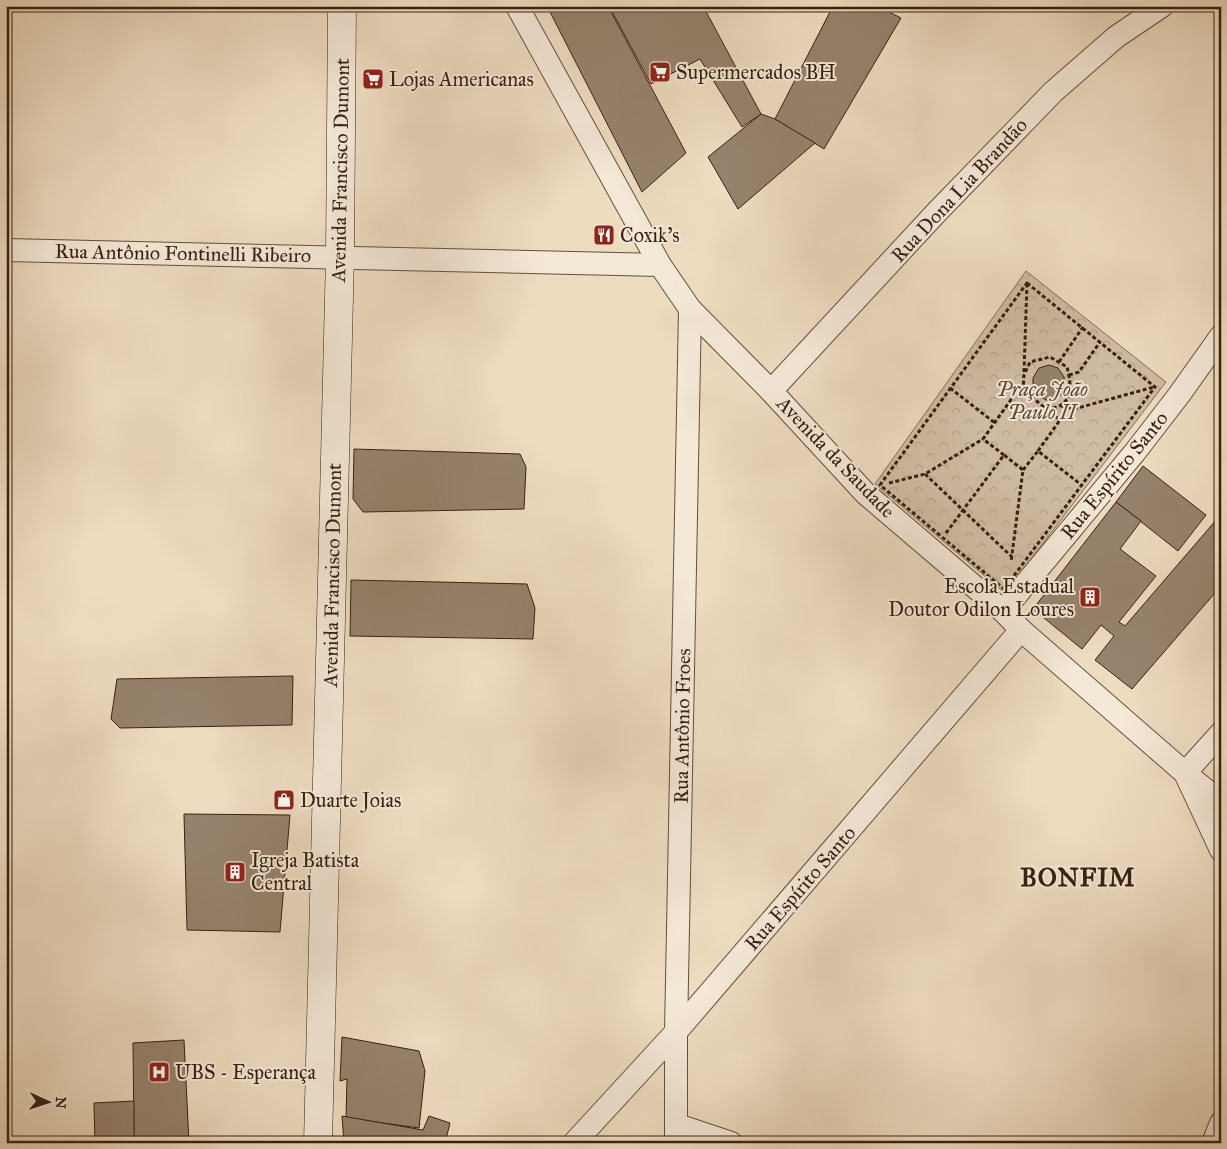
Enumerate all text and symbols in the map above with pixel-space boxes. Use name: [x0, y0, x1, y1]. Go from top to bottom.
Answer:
street label: Avenida Francisco Dumont: [326, 58, 354, 283]
supermarket icon: Supermercados BH: [648, 60, 672, 84]
place label: Supermercados BH: [676, 60, 836, 84]
supermarket icon: Lojas Americanas: [361, 67, 385, 91]
place label: Lojas Americanas: [389, 67, 534, 91]
street label: Rua Dona Lia Brandão: [886, 113, 1032, 267]
restaurant icon: Coxik's: [592, 223, 616, 247]
place label: Coxik's: [620, 223, 680, 247]
street label: Rua Antônio Fontinelli Ribeiro: [55, 239, 311, 267]
park label: Praça João Paulo II: [996, 377, 1088, 424]
street label: Avenida da Saudade: [771, 391, 900, 523]
street label: Rua Espírito Santo: [1055, 406, 1173, 544]
street label: Avenida Francisco Dumont: [318, 463, 346, 688]
place label: Escola Estadual Doutor Odilon Loures: [888, 574, 1075, 621]
building icon: Escola Estadual Doutor Odilon Loures: [1078, 585, 1102, 609]
street label: Rua Antônio Froes: [669, 648, 695, 804]
shop icon: Duarte Joias: [272, 788, 296, 812]
place label: Duarte Joias: [300, 788, 401, 813]
street label: Rua Espírito Santo: [739, 821, 861, 955]
place label: Igreja Batista Central: [251, 848, 360, 895]
building icon: Igreja Batista Central: [223, 860, 247, 884]
district label: BONFIM: [1020, 862, 1136, 893]
hospital icon: UBS - Esperança: [147, 1060, 171, 1084]
place label: UBS - Esperança: [175, 1060, 317, 1084]
north arrow: [22, 1076, 72, 1126]
text: N: [52, 1096, 69, 1109]

